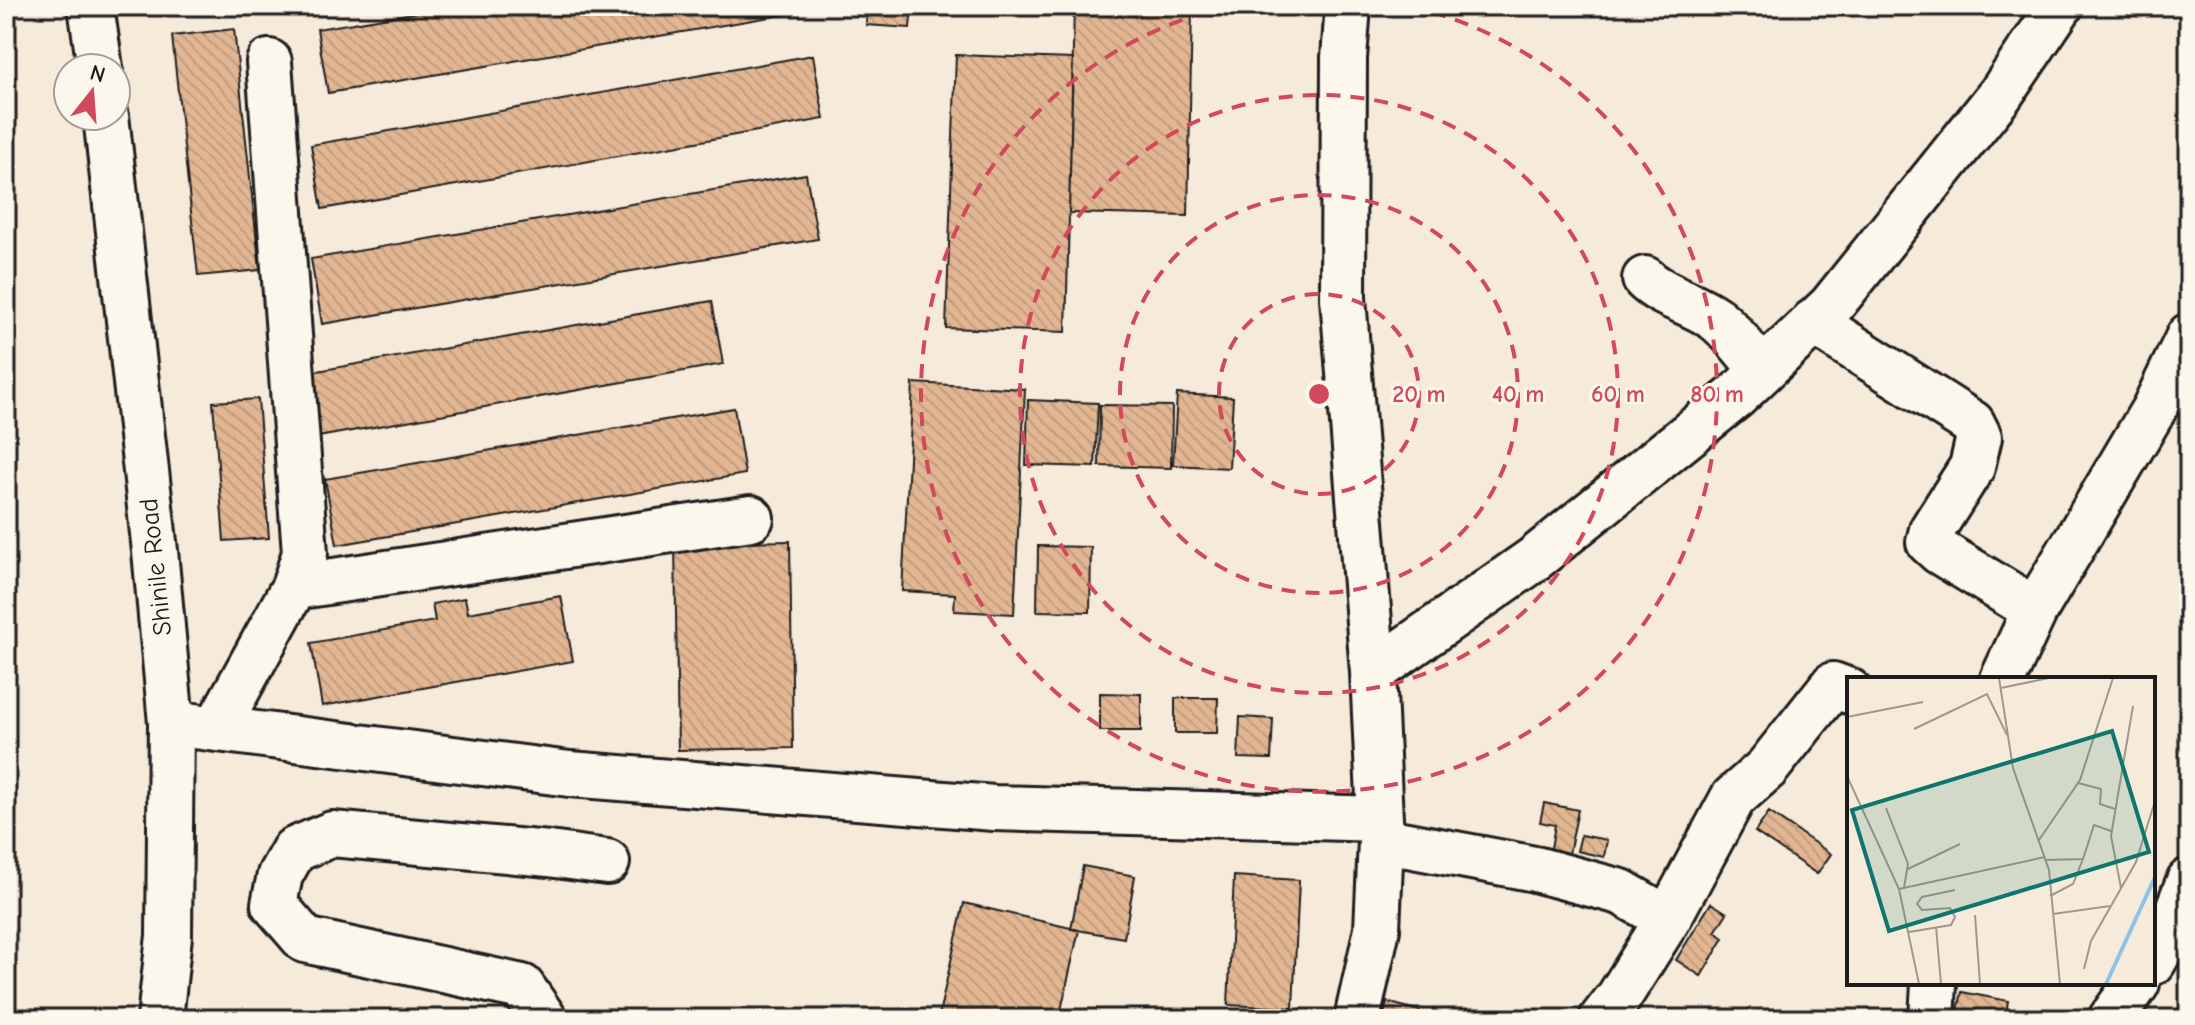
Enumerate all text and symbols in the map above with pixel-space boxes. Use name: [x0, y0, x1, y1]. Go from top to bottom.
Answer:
north arrow: [52, 52, 132, 132]
text: N: [87, 59, 108, 88]
centre of rings: [1305, 380, 1333, 408]
text: 20 m: [1392, 380, 1446, 408]
text: 40 m: [1492, 380, 1544, 408]
text: 60 m: [1591, 380, 1645, 408]
text: 80 m: [1690, 380, 1744, 408]
street label: Shinile Road: [134, 497, 178, 637]
inset map: [1847, 677, 2155, 985]

